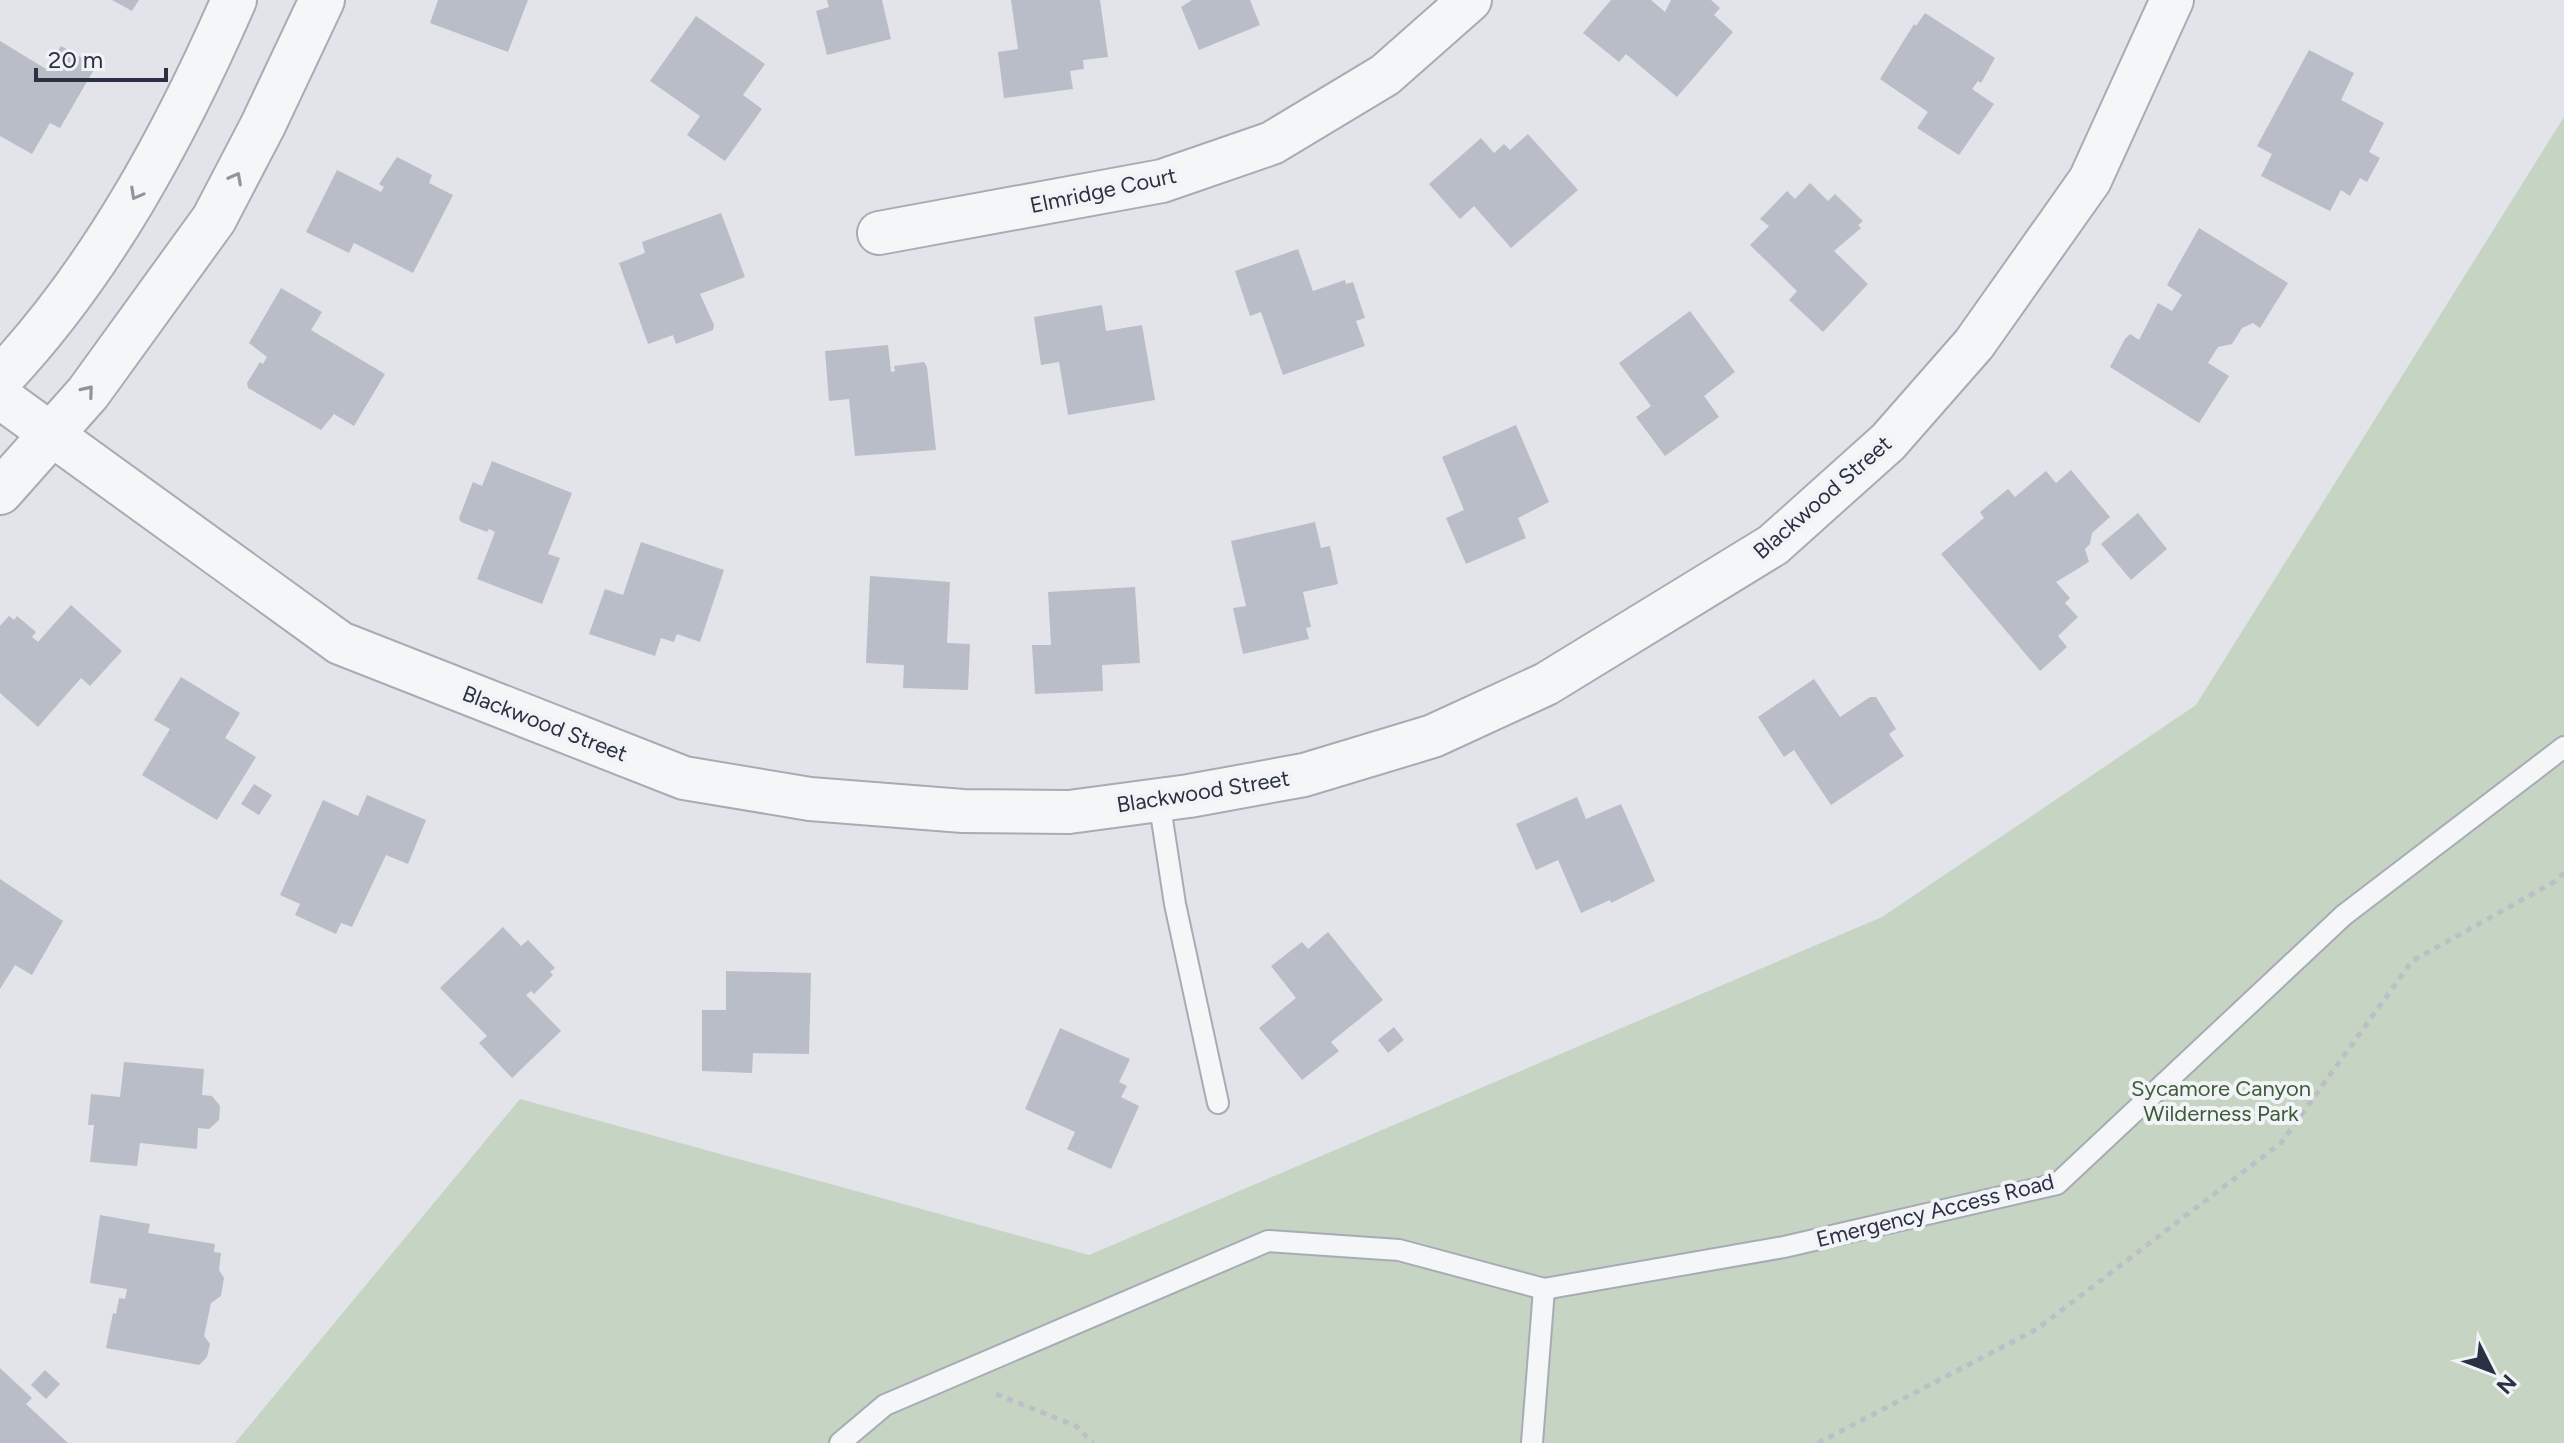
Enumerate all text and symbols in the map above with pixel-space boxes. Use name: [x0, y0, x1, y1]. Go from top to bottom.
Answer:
scale bar: [36, 32, 166, 82]
text: 20 m: [48, 45, 103, 74]
street label: Elmridge Court: [1027, 162, 1179, 219]
one-way arrow: [226, 172, 241, 186]
one-way arrow: [130, 185, 146, 200]
one-way arrow: [78, 386, 93, 401]
street label: Blackwood Street: [1748, 430, 1897, 565]
street label: Blackwood Street: [459, 680, 631, 767]
street label: Blackwood Street: [1115, 765, 1291, 818]
park label: Sycamore Canyon Wilderness Park: [2131, 1075, 2311, 1127]
street label: Emergency Access Road: [1813, 1168, 2057, 1253]
north arrow: [2452, 1331, 2532, 1411]
text: N: [2491, 1369, 2522, 1399]

